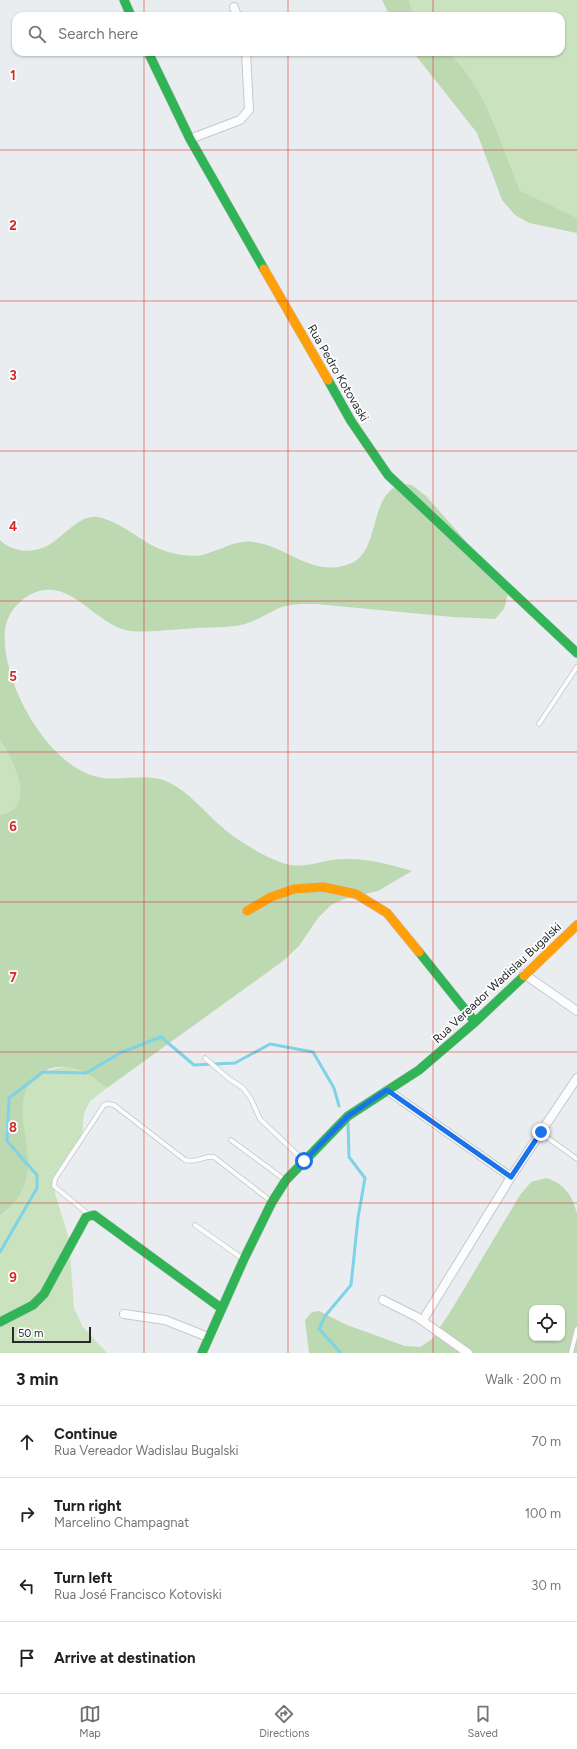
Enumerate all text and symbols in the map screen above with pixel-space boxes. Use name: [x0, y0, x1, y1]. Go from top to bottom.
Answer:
search box: [12, 12, 565, 56]
icon: search: [26, 23, 48, 45]
text: Search here: [58, 25, 138, 43]
text: 1: [10, 68, 16, 83]
text: 2: [9, 218, 17, 233]
street label: Rua Pedro Kotovaski: [305, 322, 371, 424]
text: 3: [9, 368, 17, 383]
text: 4: [9, 519, 17, 534]
text: 5: [9, 669, 17, 684]
text: 6: [9, 819, 17, 834]
street label: Rua Vereador Wadislau Bugalski: [430, 920, 564, 1046]
text: 7: [9, 970, 17, 985]
text: 8: [9, 1120, 17, 1135]
route end: [532, 1123, 550, 1141]
route start: [295, 1152, 313, 1170]
text: 9: [9, 1270, 17, 1285]
map controls: [529, 1305, 565, 1341]
button: locate: [529, 1305, 565, 1341]
scale bar: [12, 1325, 91, 1344]
text: 50 m: [18, 1327, 43, 1340]
text: 3 min: [16, 1369, 58, 1389]
text: Walk · 200 m: [485, 1372, 561, 1387]
text: Continue: [54, 1425, 117, 1443]
icon: ahead: [16, 1431, 38, 1453]
text: 70 m: [531, 1434, 561, 1449]
text: Rua Vereador Wadislau Bugalski: [54, 1443, 239, 1458]
text: Turn right: [54, 1497, 122, 1515]
icon: right: [16, 1503, 38, 1525]
text: 100 m: [525, 1506, 561, 1521]
text: Marcelino Champagnat: [54, 1515, 189, 1530]
text: Turn left: [54, 1569, 112, 1587]
icon: left: [16, 1575, 38, 1597]
text: 30 m: [531, 1578, 561, 1593]
text: Rua José Francisco Kotoviski: [54, 1587, 222, 1602]
icon: arrive: [16, 1647, 38, 1669]
text: Arrive at destination: [54, 1649, 195, 1667]
tab: Map: [79, 1703, 101, 1740]
tab: Directions: [259, 1703, 309, 1740]
tab: Saved: [468, 1703, 498, 1740]

